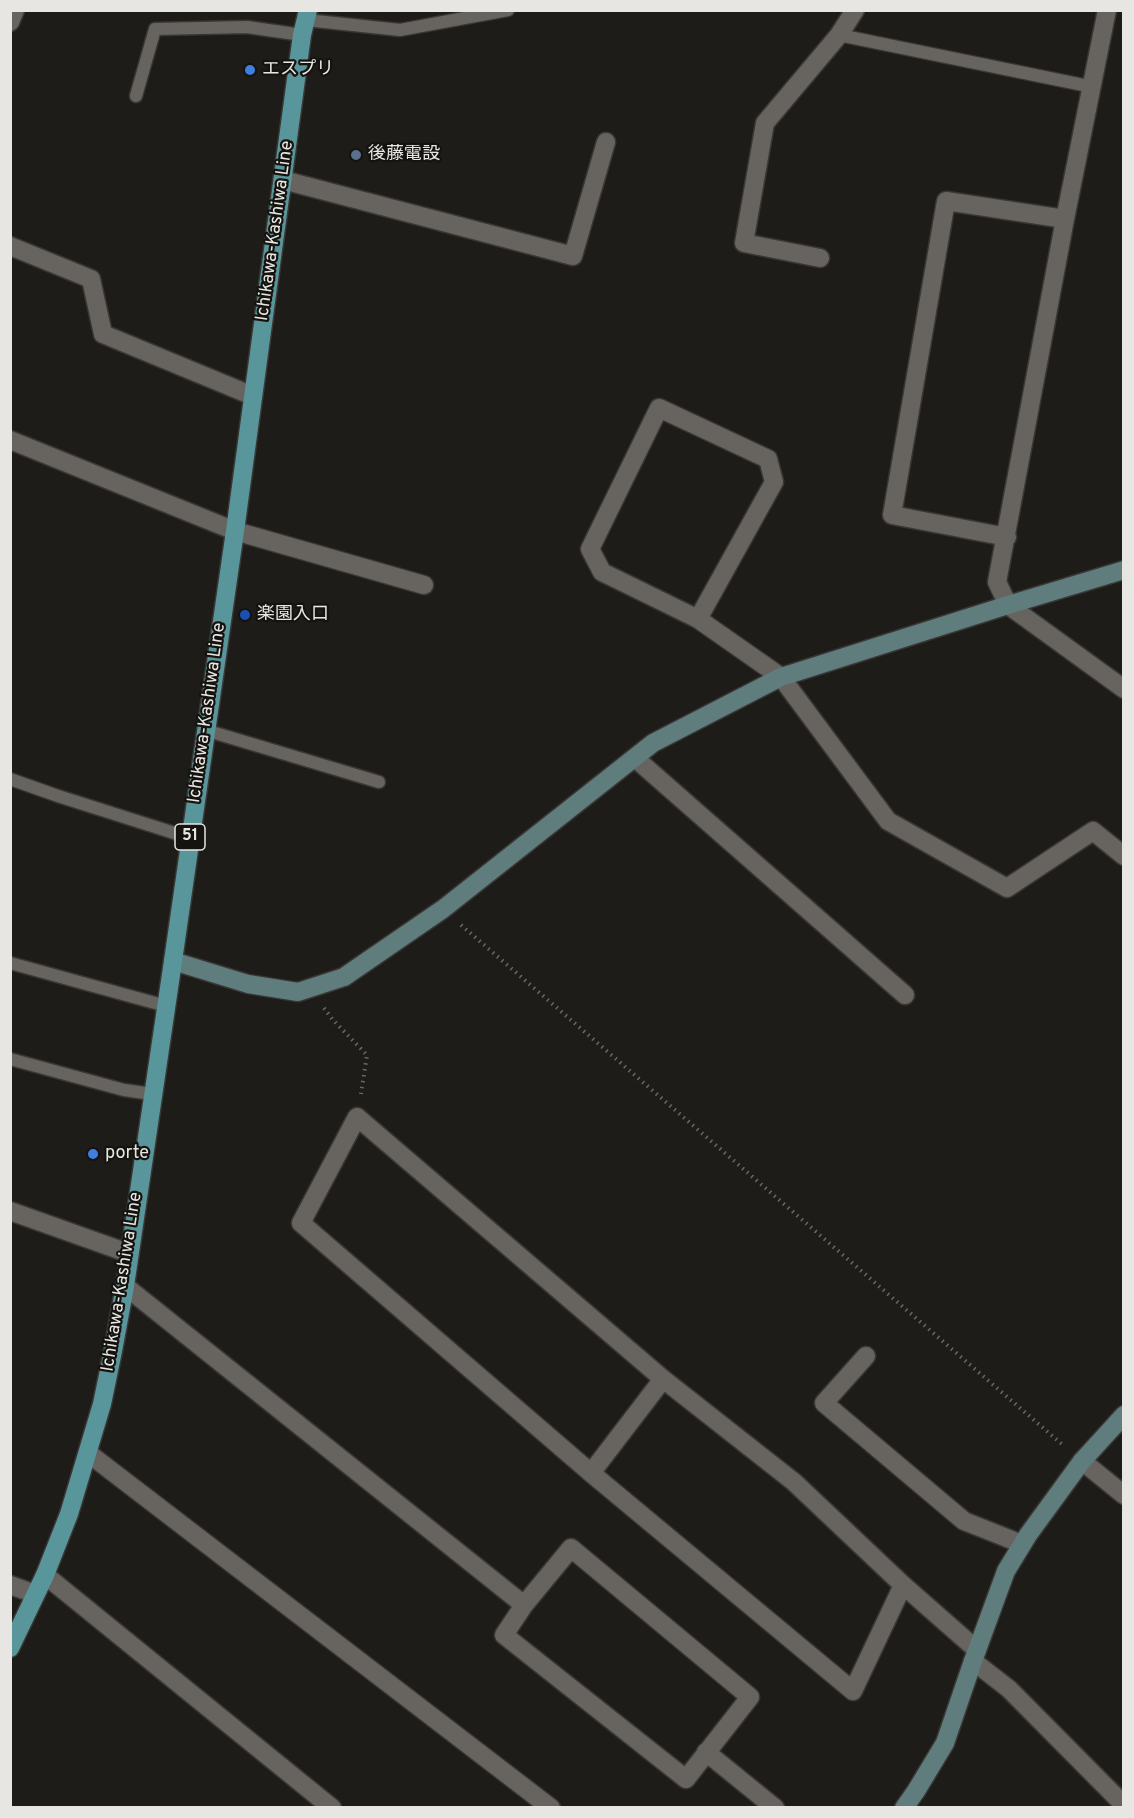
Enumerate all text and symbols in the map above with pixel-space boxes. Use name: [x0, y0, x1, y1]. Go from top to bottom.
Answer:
place label: エスプリ: [262, 59, 334, 81]
marker: エスプリ: [243, 63, 257, 77]
street label: Ichikawa-Kashiwa Line: [253, 140, 299, 322]
place label: 後藤電設: [368, 144, 440, 166]
marker: 後藤電設: [349, 148, 363, 162]
place label: 楽園入口: [257, 604, 329, 626]
marker: 楽園入口: [238, 608, 252, 622]
street label: Ichikawa-Kashiwa Line: [185, 622, 231, 804]
road number: 51: [175, 824, 205, 850]
place label: porte: [105, 1143, 149, 1165]
marker: porte: [86, 1147, 100, 1161]
street label: Ichikawa-Kashiwa Line: [98, 1191, 148, 1373]

